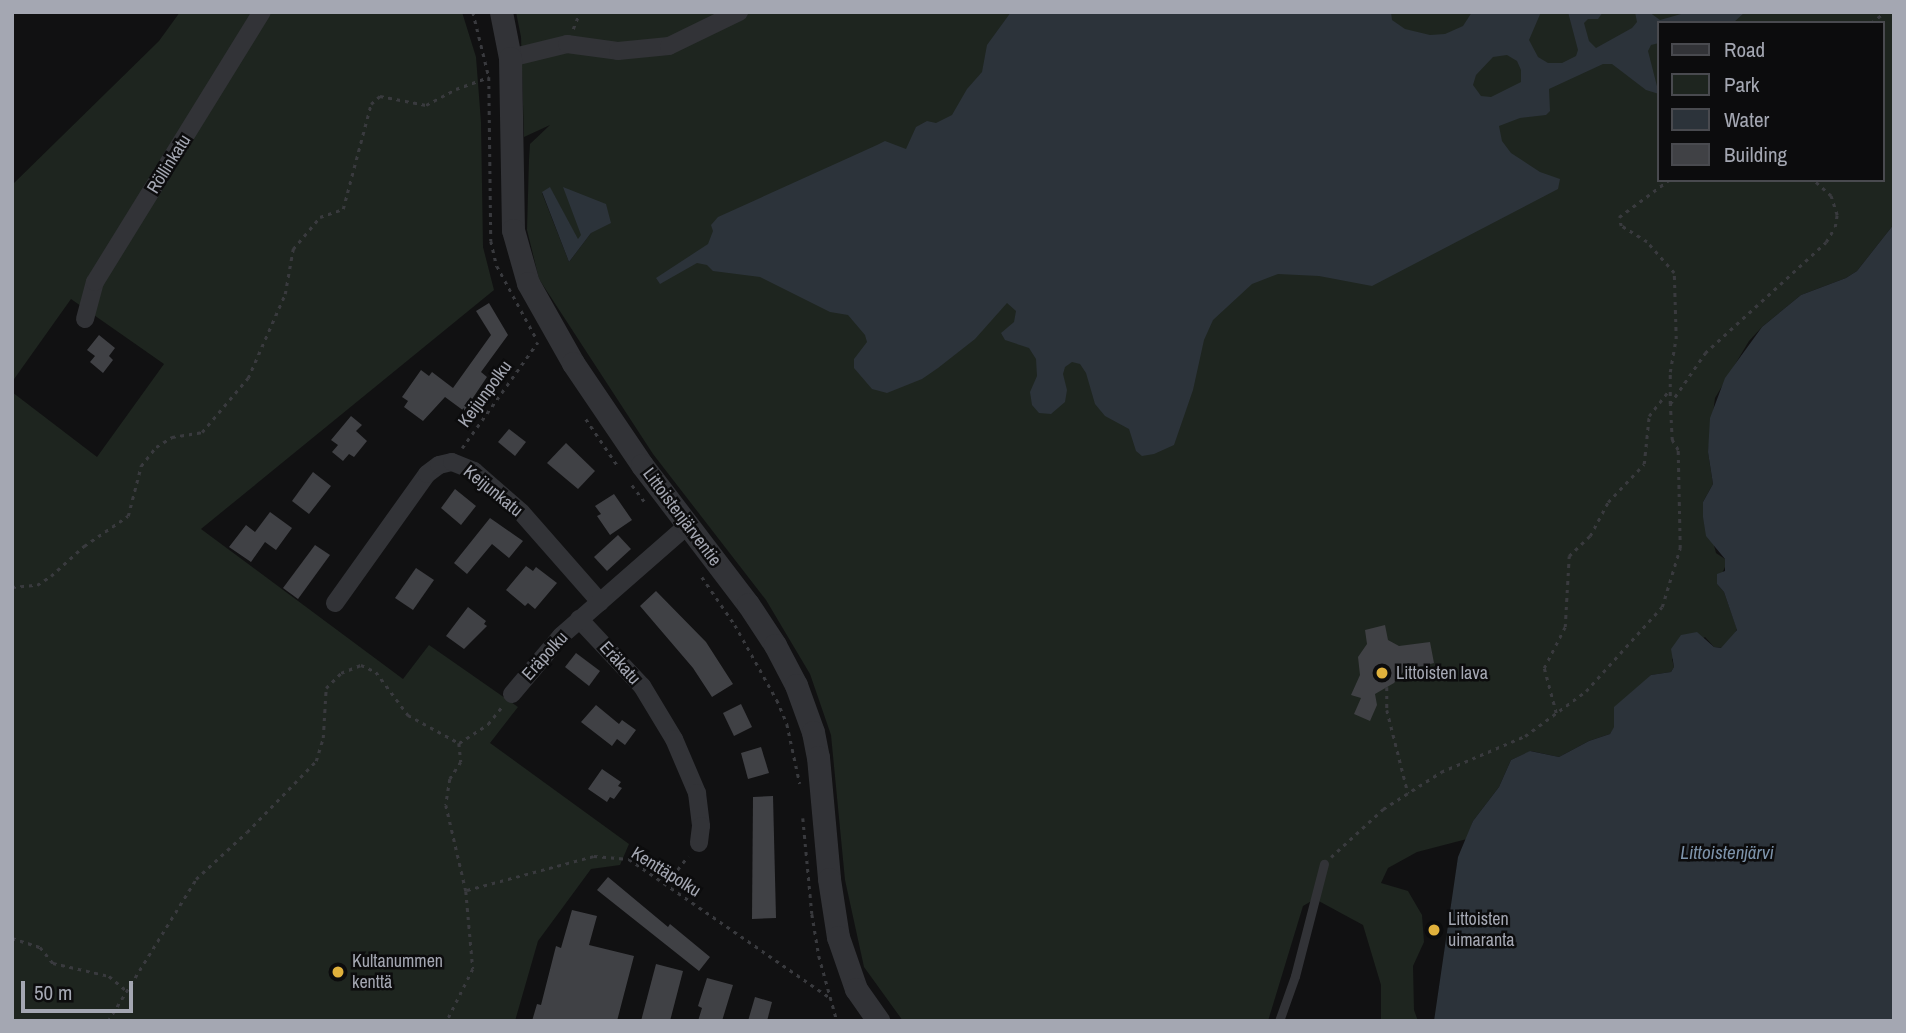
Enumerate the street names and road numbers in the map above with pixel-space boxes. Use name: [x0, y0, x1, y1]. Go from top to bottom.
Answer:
street label: Röllinkatu: [142, 130, 196, 198]
street label: Keijunpolku: [454, 356, 516, 432]
street label: Keijunkatu: [459, 461, 527, 521]
street label: Littoistenjärventie: [638, 464, 726, 570]
street label: Eräpolku: [517, 627, 573, 685]
street label: Eräkatu: [595, 637, 645, 689]
street label: Kenttäpolku: [627, 842, 705, 902]

